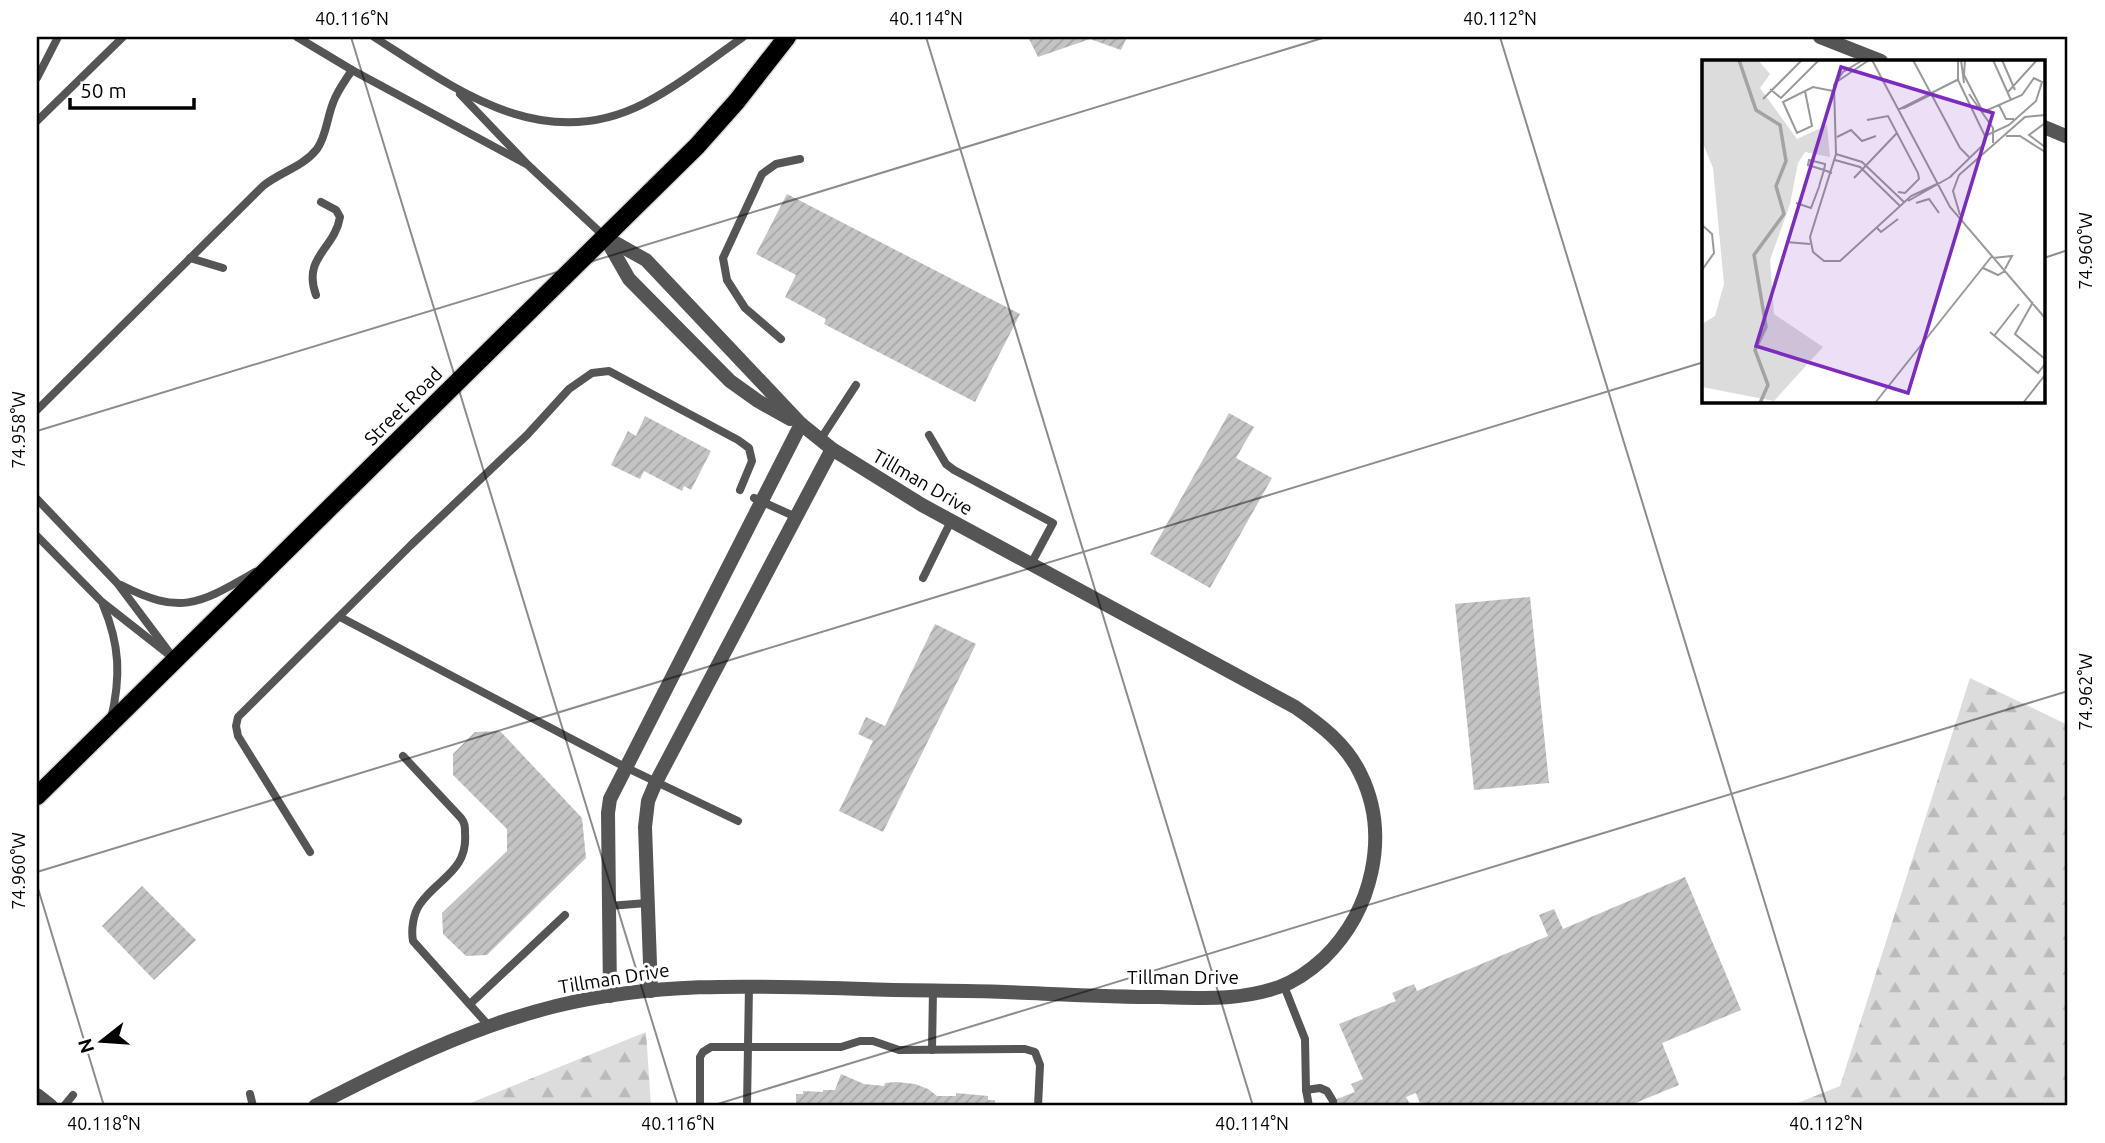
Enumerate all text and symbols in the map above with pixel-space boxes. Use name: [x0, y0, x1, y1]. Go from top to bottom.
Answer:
text: 40.116°N: [315, 8, 389, 28]
text: 40.114°N: [889, 8, 963, 28]
text: 40.112°N: [1463, 8, 1537, 28]
inset map: [1702, 60, 2046, 402]
scale bar: [70, 66, 194, 110]
text: 50 m: [80, 78, 127, 102]
text: 74.960°W: [2075, 212, 2095, 290]
street label: Street Road: [359, 362, 447, 450]
text: 74.958°W: [8, 391, 28, 469]
street label: Tillman Drive: [869, 445, 977, 519]
text: 74.962°W: [2075, 653, 2095, 731]
text: 74.960°W: [8, 832, 28, 910]
street label: Tillman Drive: [557, 958, 671, 998]
street label: Tillman Drive: [1127, 966, 1239, 988]
north arrow: [66, 1006, 136, 1076]
text: N: [73, 1036, 98, 1056]
text: 40.118°N: [67, 1113, 141, 1133]
text: 40.116°N: [641, 1113, 715, 1133]
text: 40.114°N: [1215, 1113, 1289, 1133]
text: 40.112°N: [1789, 1113, 1863, 1133]

